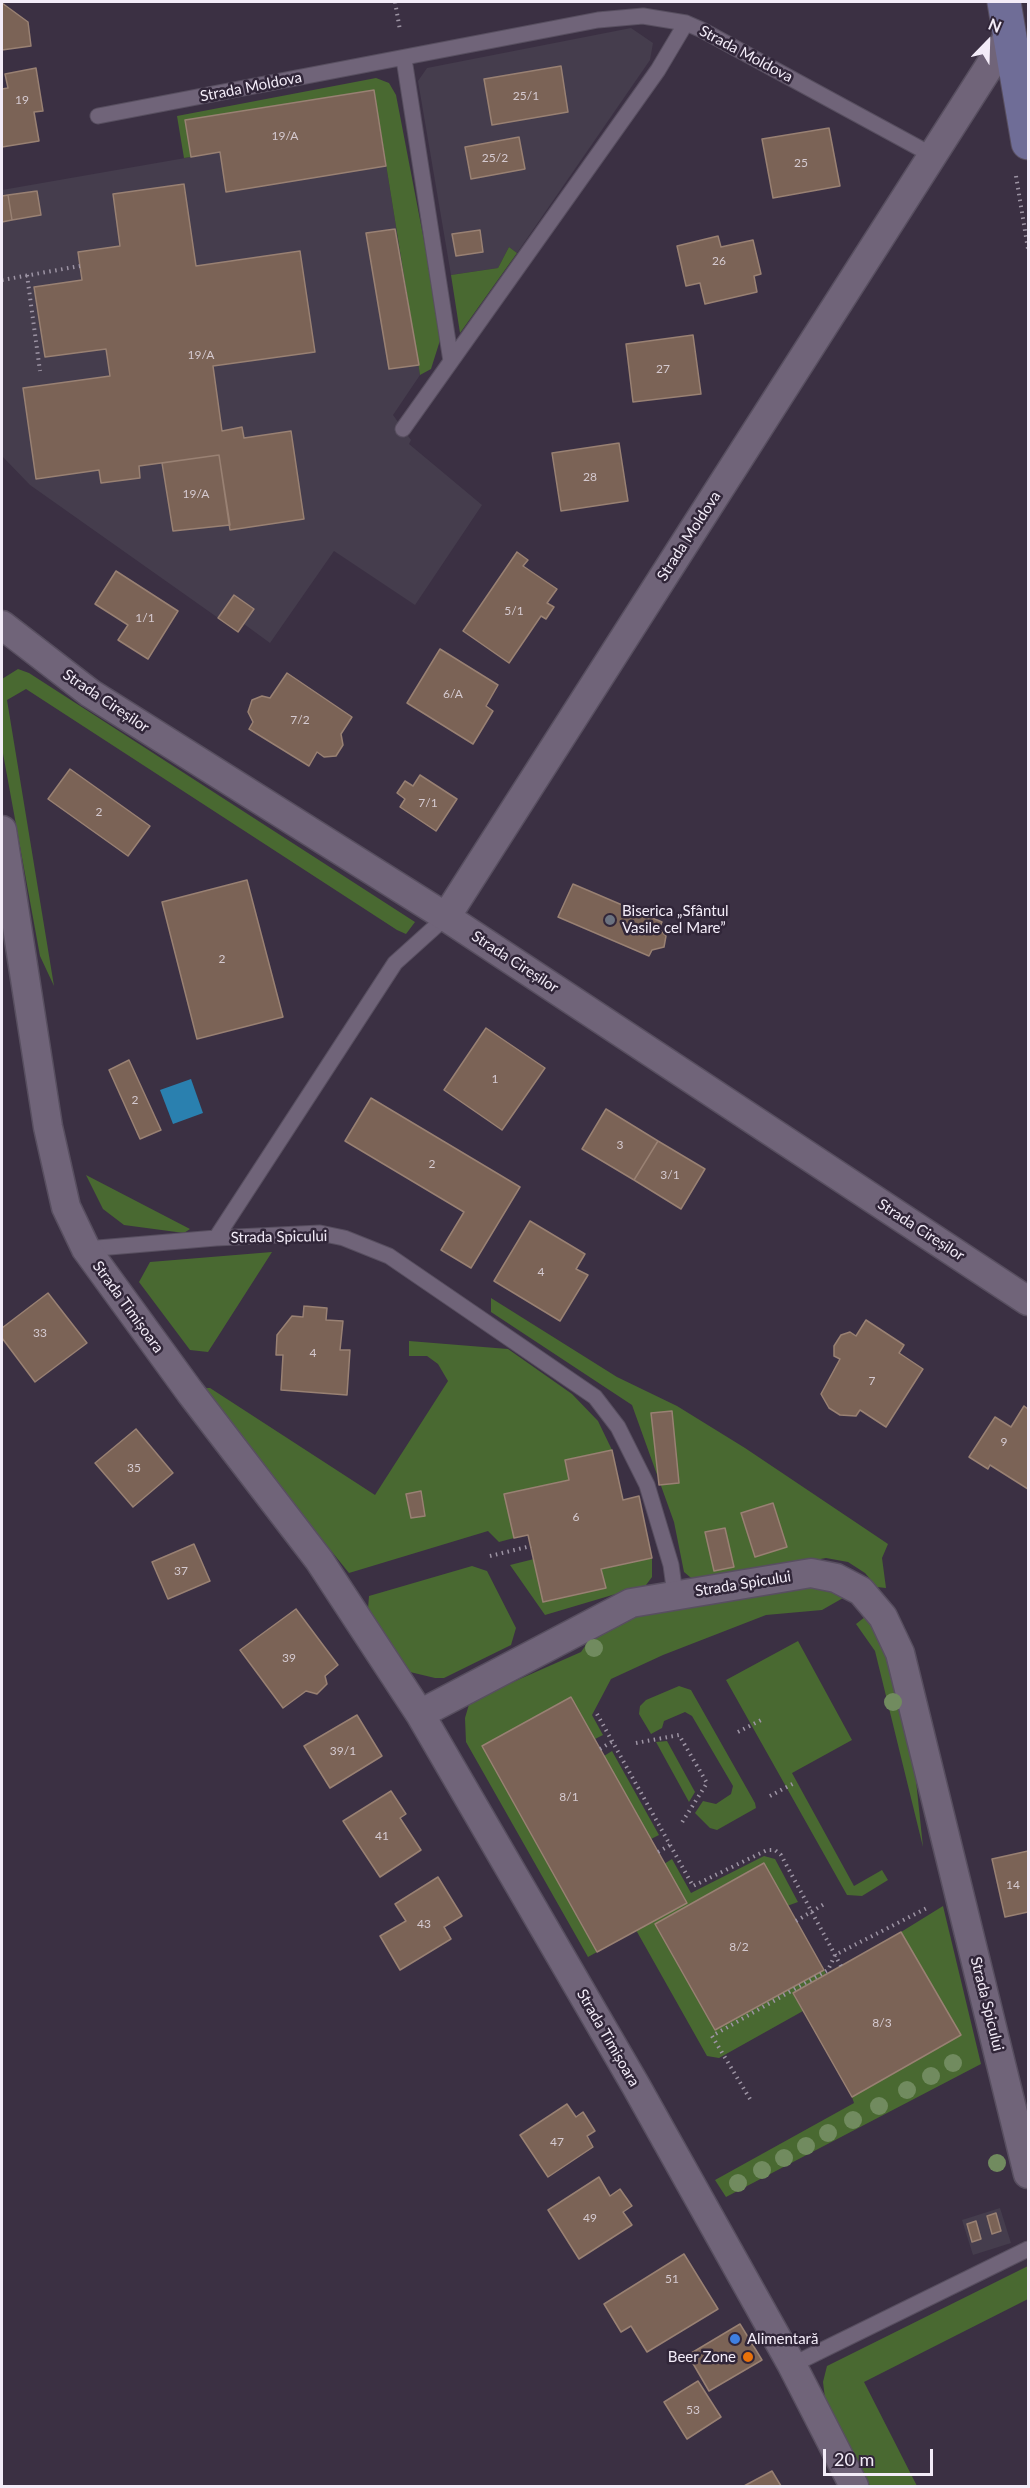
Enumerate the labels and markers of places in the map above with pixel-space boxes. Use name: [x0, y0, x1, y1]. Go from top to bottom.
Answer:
place label: Biserica „Sfântul Vasile cel Mare”: [622, 902, 729, 937]
marker: Biserica „Sfântul Vasile cel Mare”: [603, 913, 617, 927]
place label: Alimentară: [747, 2330, 818, 2348]
marker: Alimentară: [728, 2332, 742, 2346]
place label: Beer Zone: [668, 2348, 736, 2366]
marker: Beer Zone: [741, 2350, 755, 2364]

